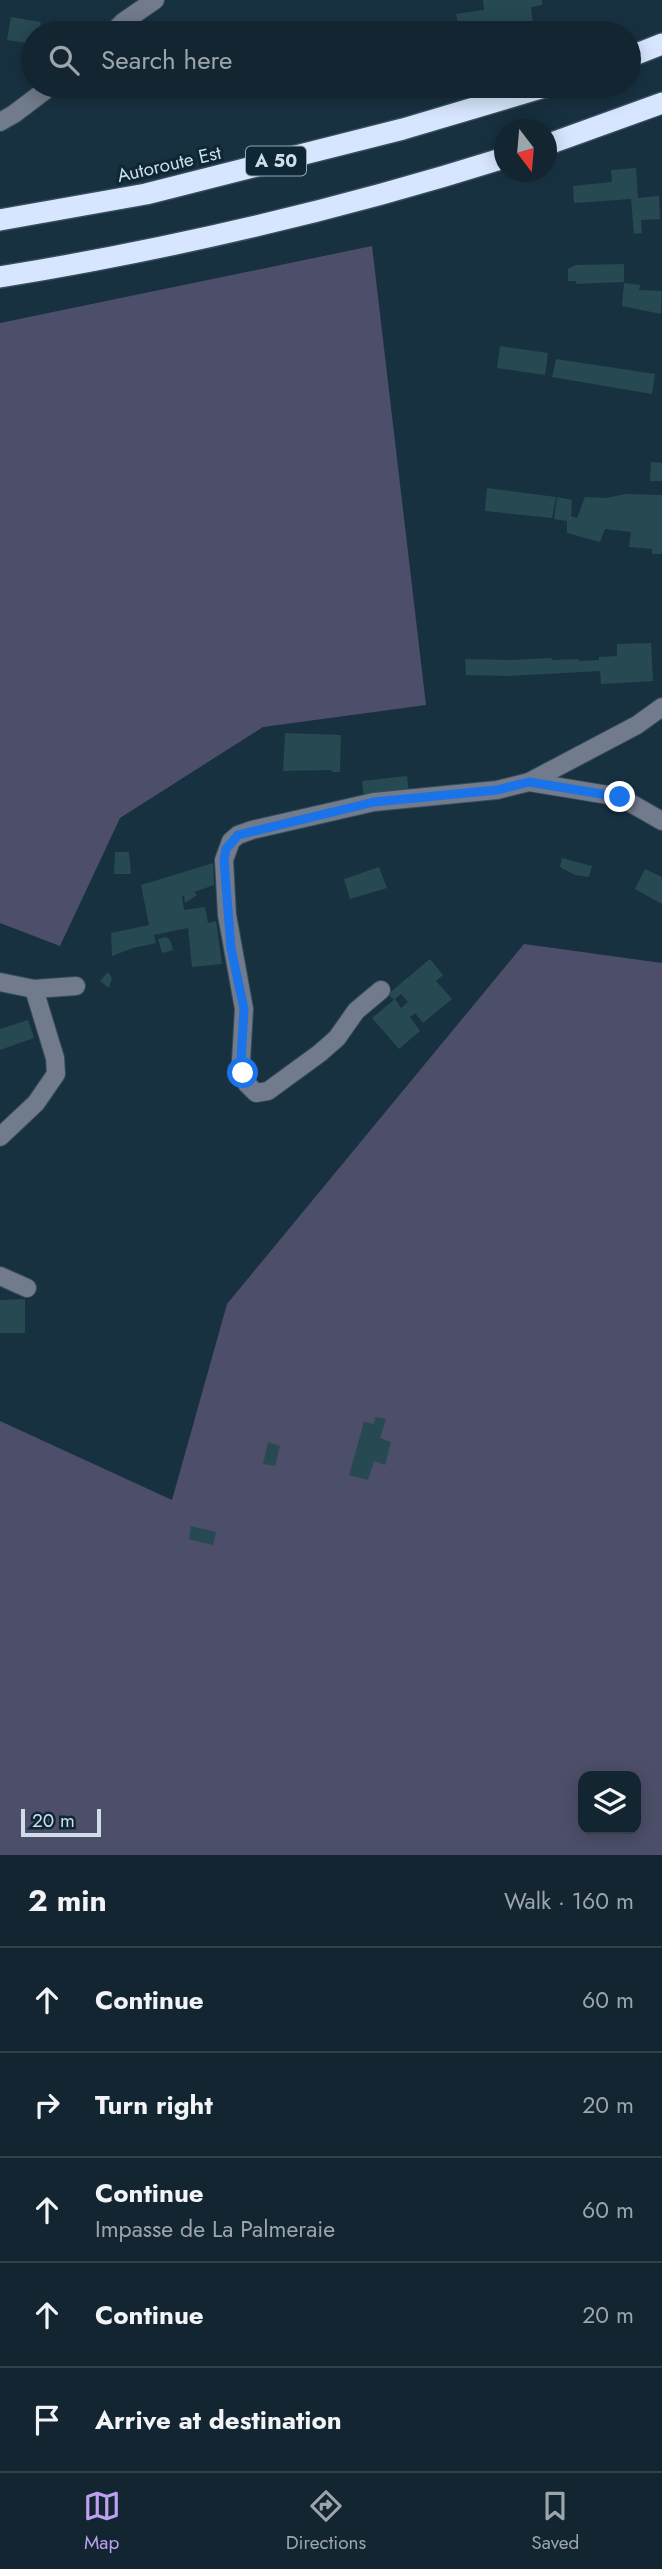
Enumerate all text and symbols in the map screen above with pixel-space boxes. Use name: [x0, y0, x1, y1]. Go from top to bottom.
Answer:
search box: [21, 21, 641, 98]
icon: search: [45, 41, 83, 79]
text: Search here: [101, 41, 233, 79]
north arrow: [494, 119, 557, 182]
street label: Autoroute Est: [114, 139, 224, 189]
road number: A 50: [246, 146, 306, 176]
route end: [604, 781, 635, 812]
route start: [227, 1057, 258, 1088]
map controls: [578, 1771, 641, 1834]
button: layers: [578, 1771, 641, 1834]
scale bar: [21, 1806, 102, 1838]
text: 20 m: [32, 1807, 75, 1834]
text: 2 min: [28, 1879, 107, 1922]
text: Walk · 160 m: [504, 1884, 634, 1918]
icon: ahead: [28, 1981, 66, 2019]
text: Continue: [95, 1981, 204, 2019]
text: 60 m: [582, 1983, 634, 2017]
icon: right: [28, 2086, 66, 2124]
text: Turn right: [95, 2086, 213, 2124]
text: 20 m: [582, 2088, 634, 2122]
text: Continue: [95, 2174, 204, 2212]
icon: ahead: [28, 2191, 66, 2229]
text: 60 m: [582, 2193, 634, 2227]
text: Impasse de La Palmeraie: [95, 2212, 335, 2246]
icon: ahead: [28, 2296, 66, 2334]
text: Continue: [95, 2296, 204, 2334]
text: 20 m: [582, 2298, 634, 2332]
icon: arrive: [28, 2401, 66, 2439]
text: Arrive at destination: [95, 2401, 342, 2439]
tab: Map: [83, 2487, 121, 2556]
tab: Directions: [286, 2487, 366, 2556]
tab: Saved: [531, 2487, 579, 2556]

